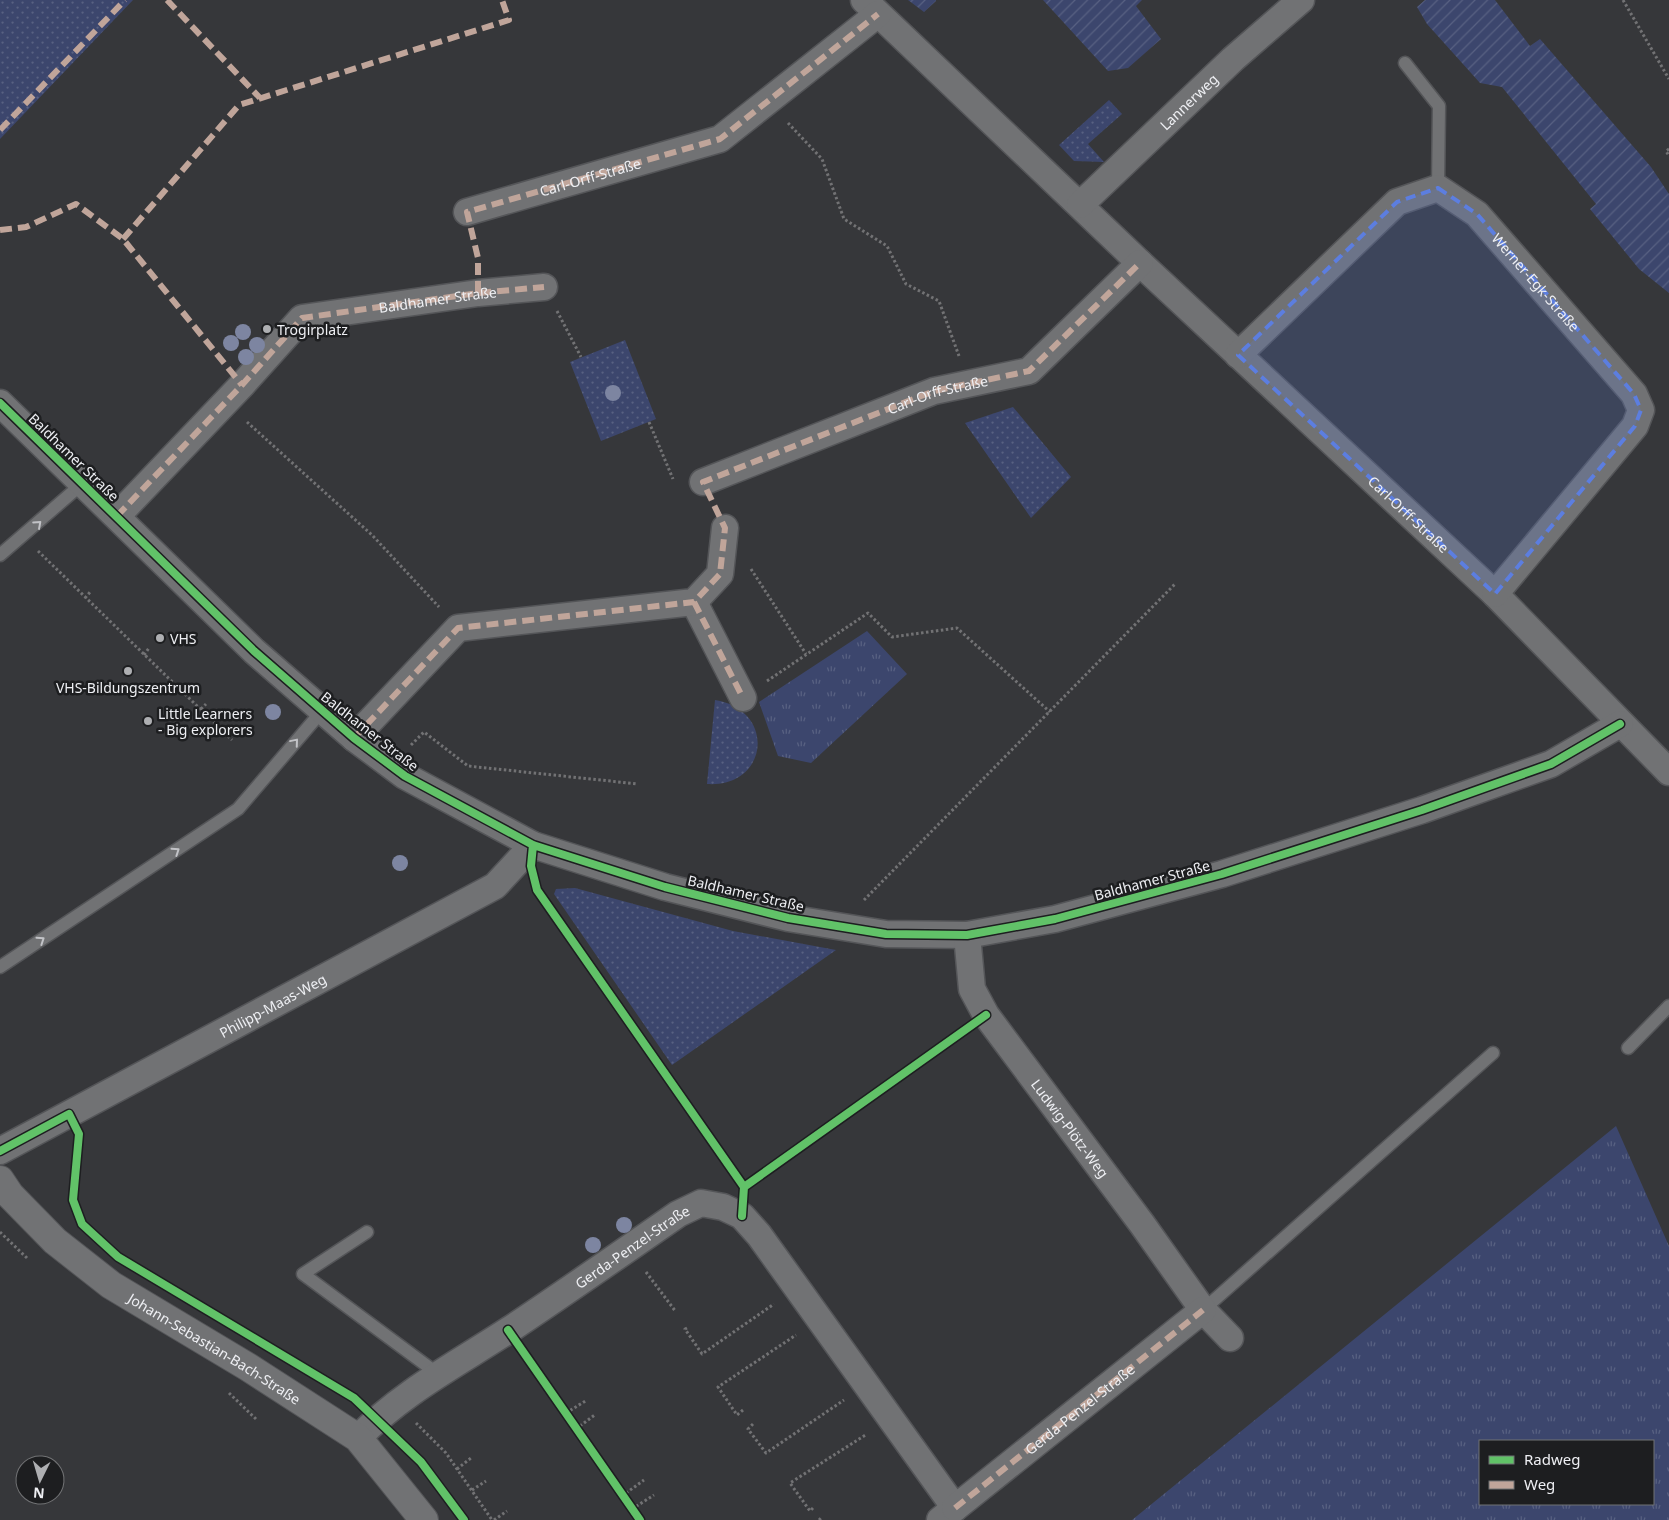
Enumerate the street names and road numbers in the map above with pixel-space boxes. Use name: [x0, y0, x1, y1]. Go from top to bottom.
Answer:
street label: Lannerweg: [1155, 69, 1222, 134]
street label: Carl-Orff-Straße: [537, 153, 643, 200]
street label: Werner-Egk-Straße: [1488, 229, 1584, 335]
street label: Baldhamer Straße: [377, 282, 498, 317]
street label: Carl-Orff-Straße: [884, 370, 990, 418]
street label: Baldhamer Straße: [25, 409, 123, 505]
street label: Carl-Orff-Straße: [1364, 471, 1454, 556]
street label: Baldhamer Straße: [317, 687, 423, 775]
street label: Baldhamer Straße: [1092, 855, 1212, 905]
street label: Baldhamer Straße: [686, 870, 806, 916]
street label: Philipp-Maas-Weg: [216, 969, 329, 1042]
street label: Ludwig-Plötz-Weg: [1027, 1075, 1114, 1181]
street label: Gerda-Penzel-Straße: [571, 1200, 693, 1292]
street label: Johann-Sebastian-Bach-Straße: [123, 1287, 305, 1408]
street label: Gerda-Penzel-Straße: [1021, 1359, 1138, 1458]

